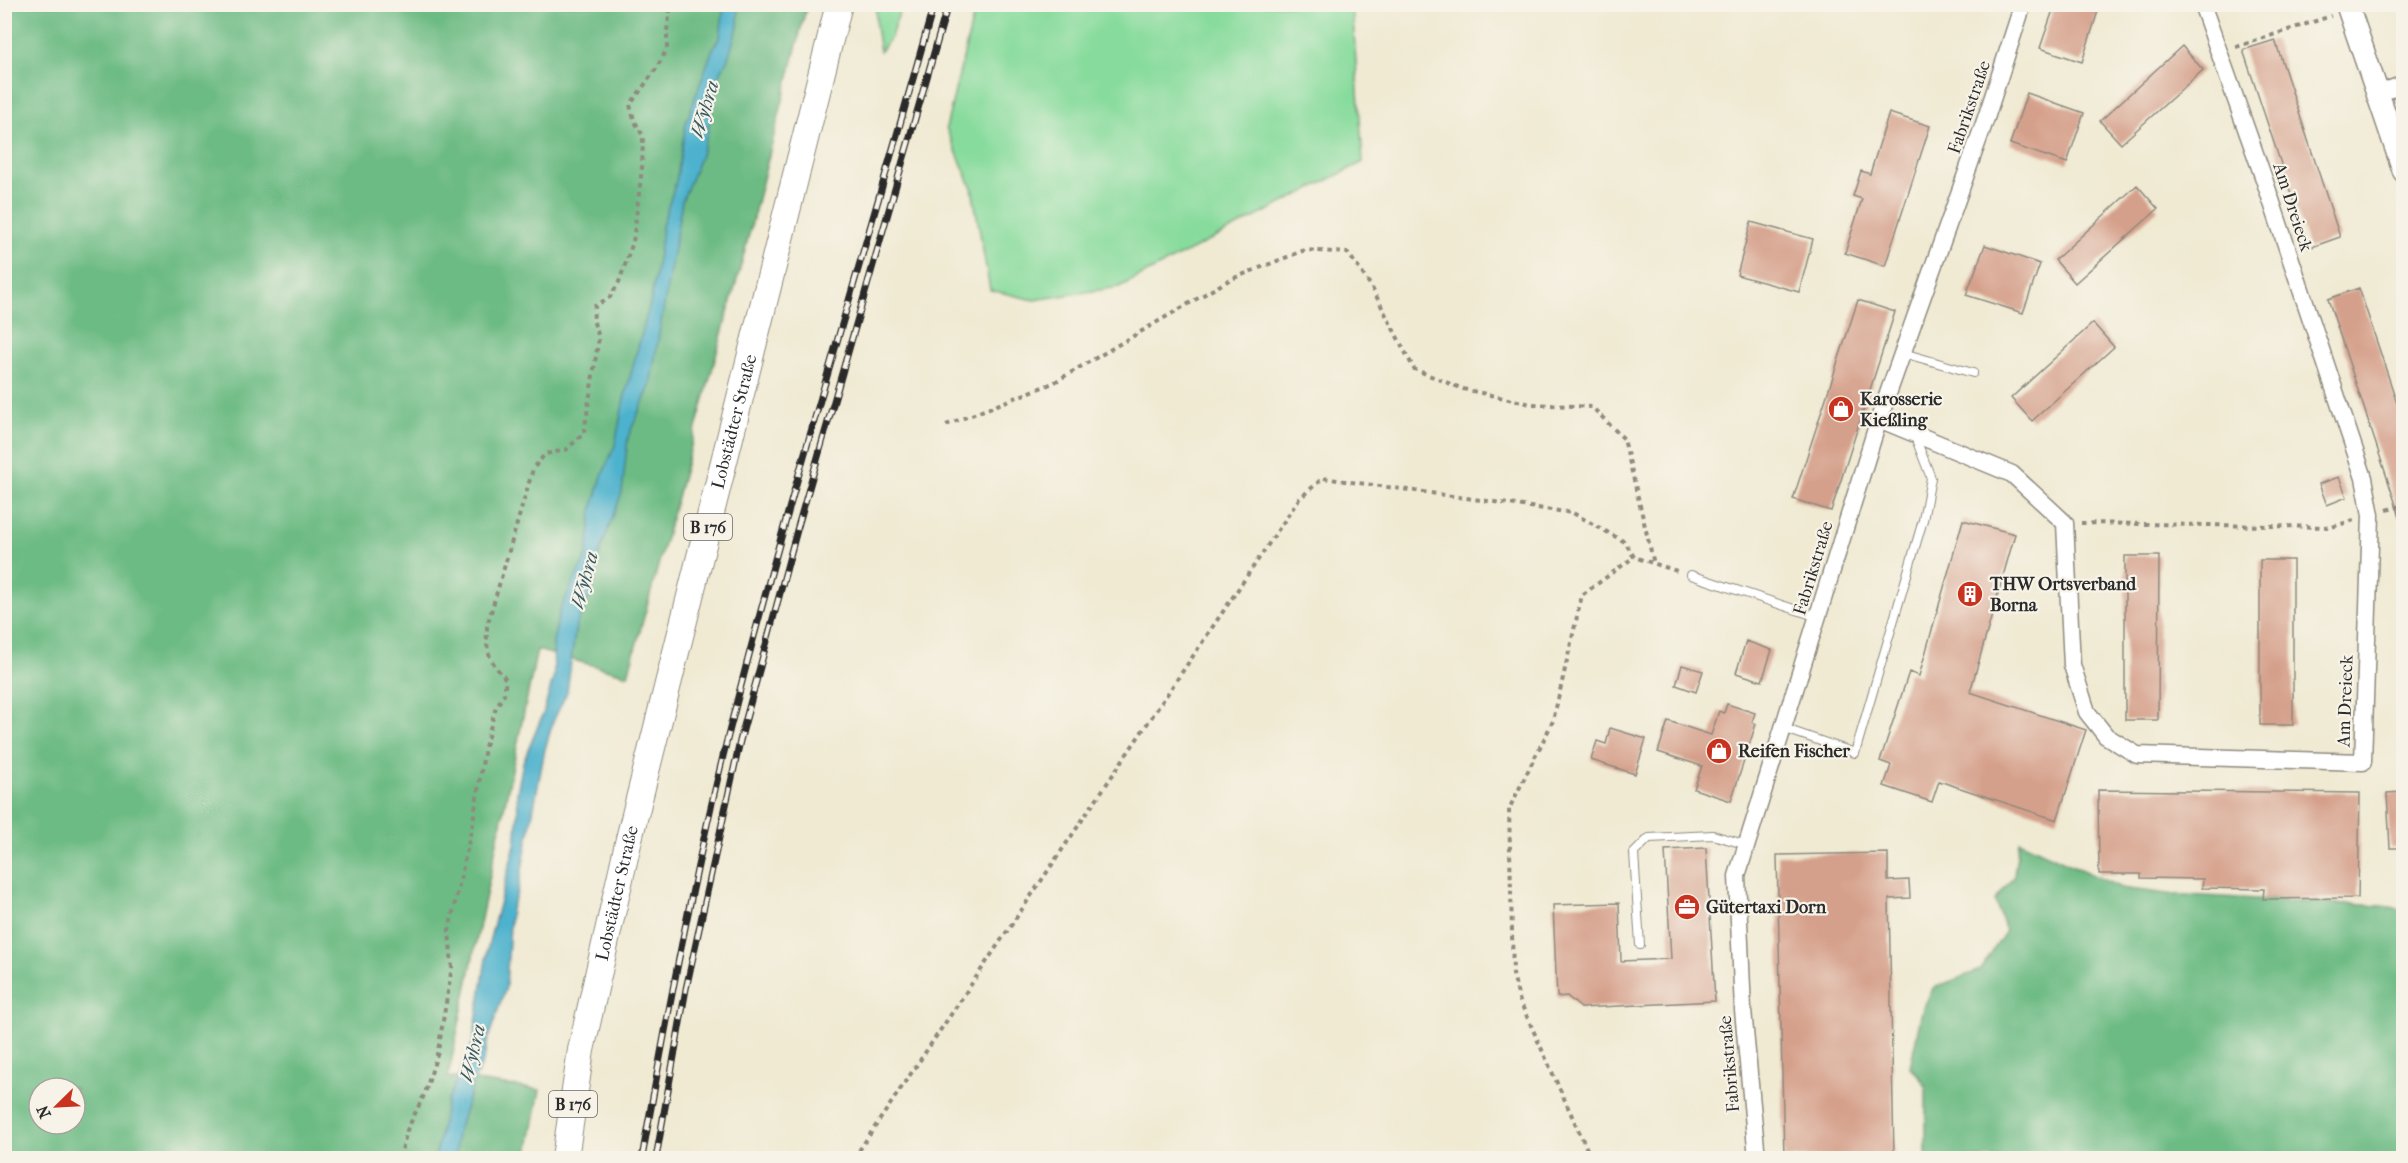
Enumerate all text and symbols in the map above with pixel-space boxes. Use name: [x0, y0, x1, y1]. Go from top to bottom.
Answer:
street label: Fabrikstraße: [1944, 58, 1995, 157]
water label: Wyhra: [685, 78, 724, 140]
street label: Am Dreieck: [2268, 159, 2317, 255]
street label: Lobstädter Straße: [707, 352, 762, 491]
place label: Karosserie Kießling: [1860, 389, 1942, 431]
shop icon: Karosserie Kießling: [1826, 394, 1856, 424]
road number: B 176: [684, 514, 732, 540]
street label: Fabrikstraße: [1789, 519, 1838, 618]
water label: Wyhra: [566, 549, 603, 611]
place label: THW Ortsverband Borna: [1989, 574, 2137, 616]
building icon: THW Ortsverband Borna: [1955, 579, 1985, 609]
street label: Am Dreieck: [2333, 654, 2358, 748]
shop icon: Reifen Fischer: [1704, 736, 1734, 766]
place label: Reifen Fischer: [1738, 741, 1850, 762]
street label: Lobstädter Straße: [592, 823, 643, 963]
office icon: Gütertaxi Dorn: [1672, 892, 1702, 922]
place label: Gütertaxi Dorn: [1706, 897, 1827, 918]
street label: Fabrikstraße: [1715, 1015, 1744, 1113]
water label: Wyhra: [455, 1022, 490, 1084]
north arrow: [27, 1076, 87, 1136]
road number: B 176: [549, 1091, 597, 1117]
text: N: [32, 1102, 55, 1121]

